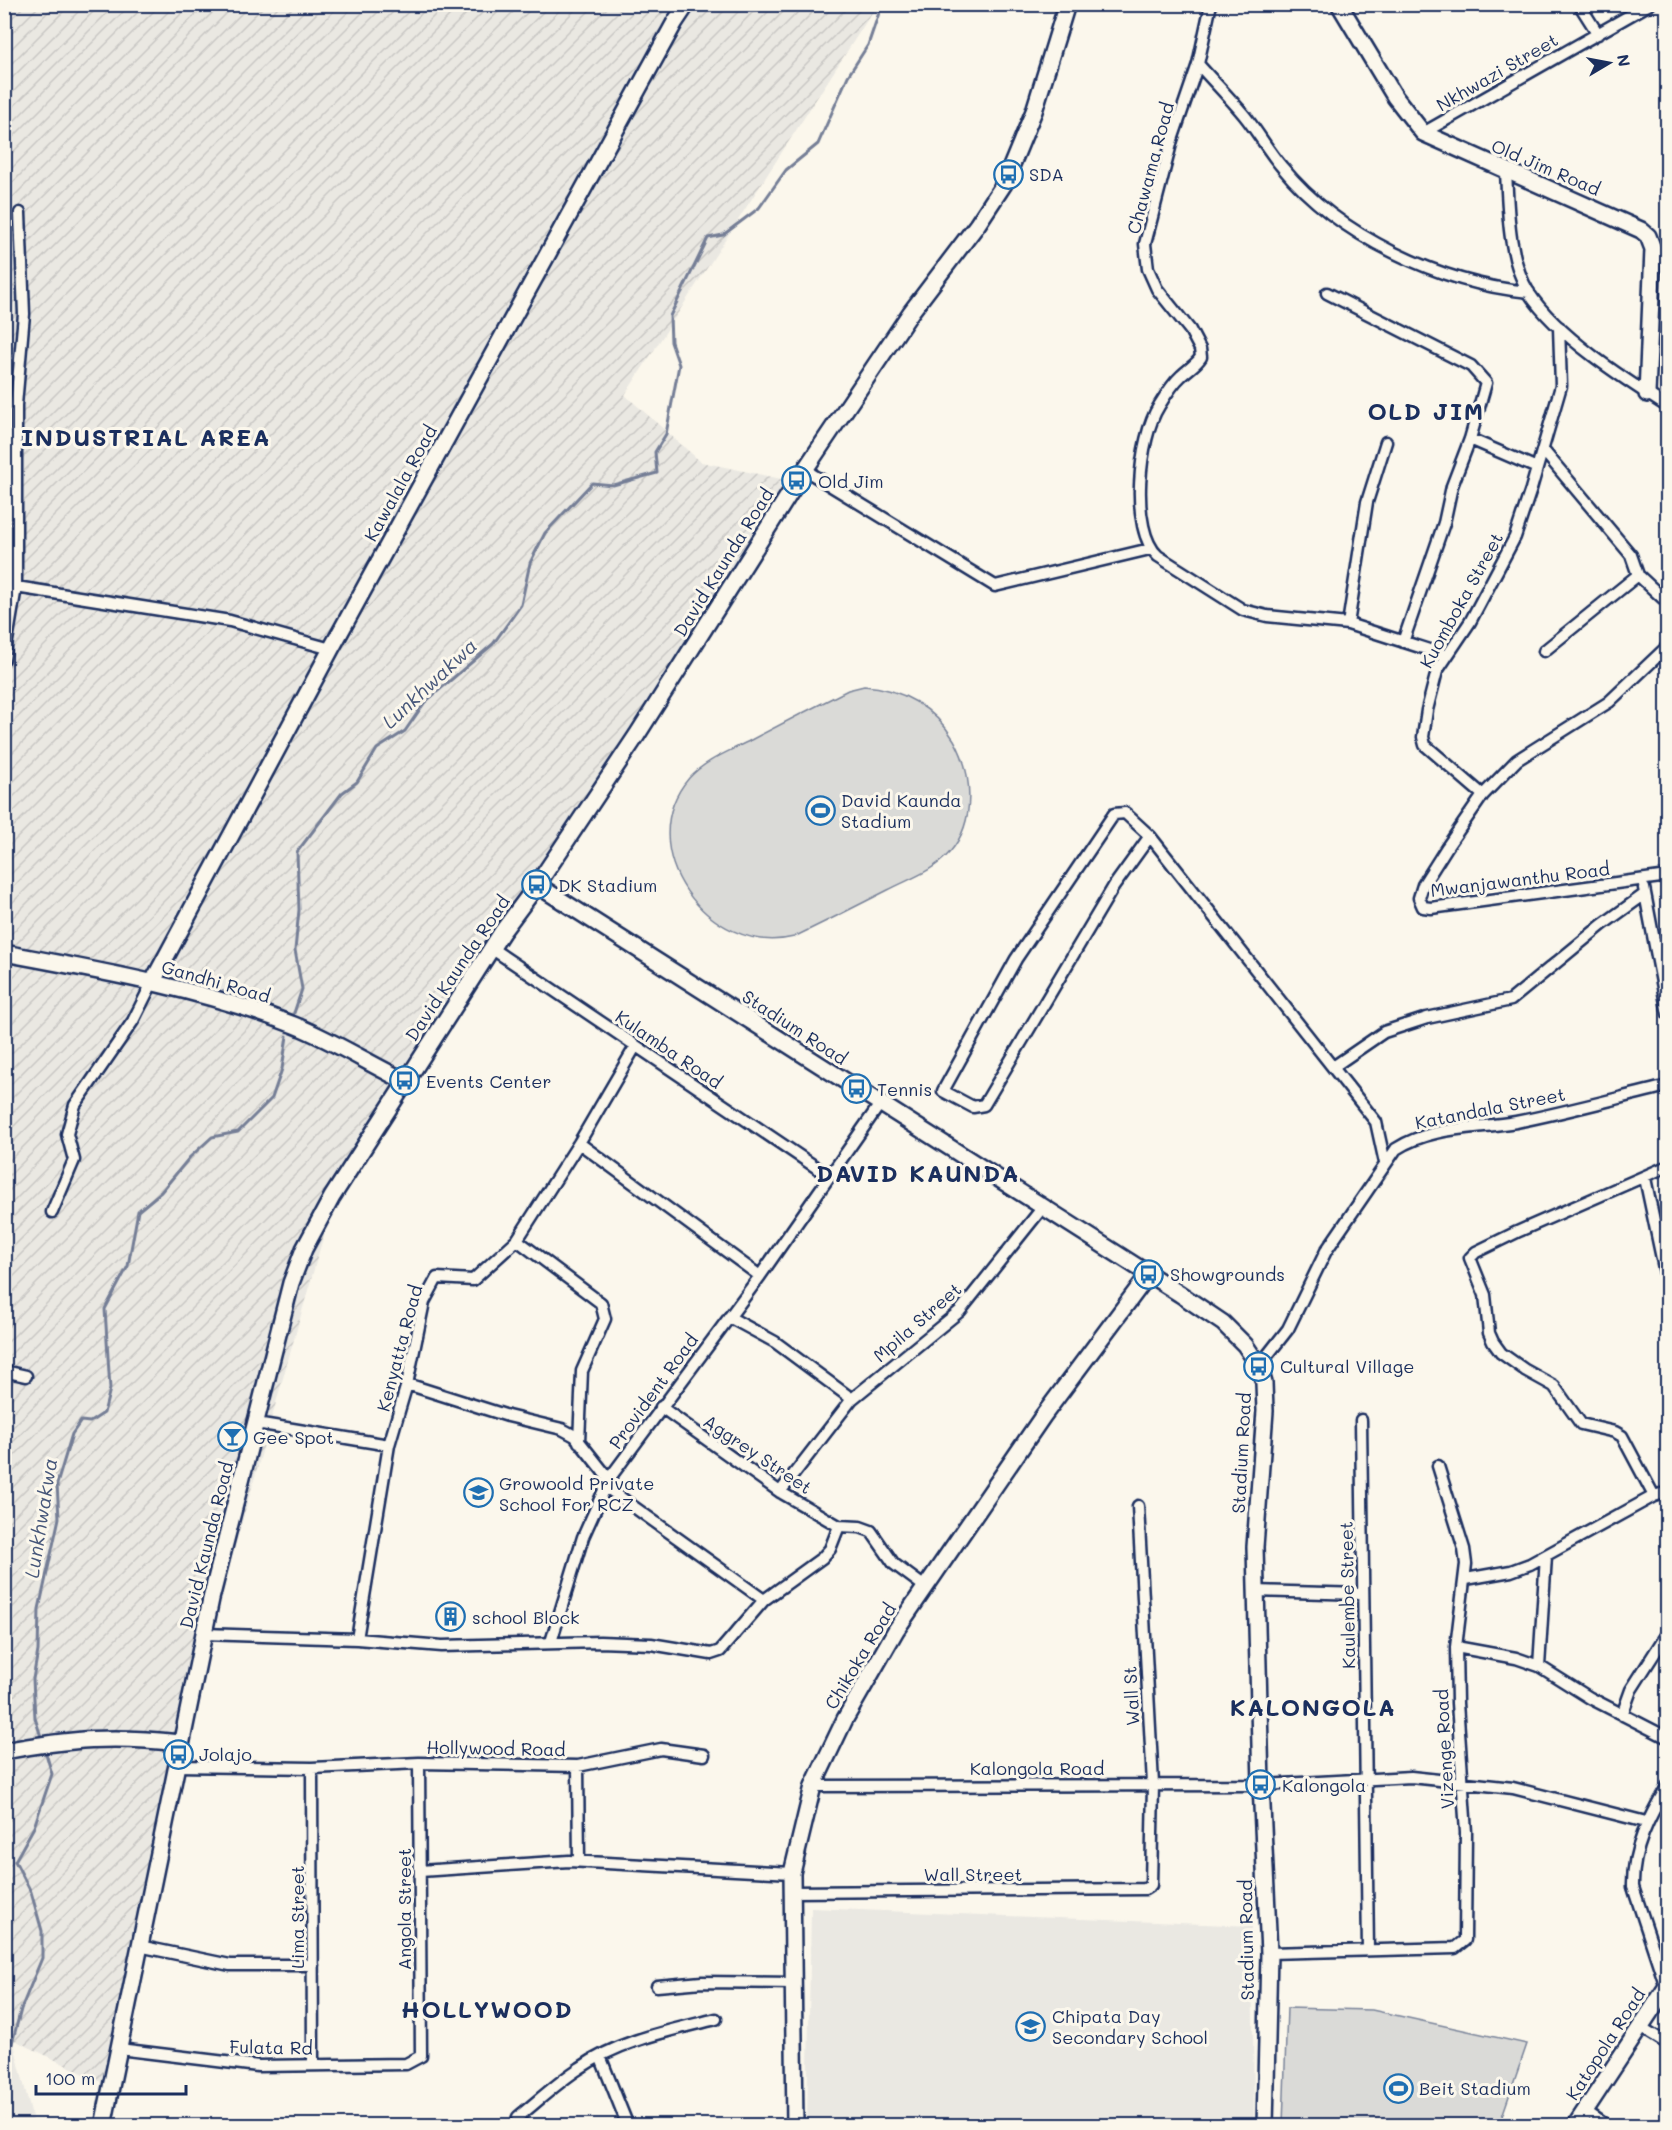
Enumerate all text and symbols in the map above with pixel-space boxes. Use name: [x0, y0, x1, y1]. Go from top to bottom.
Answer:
street label: Nkhwazi Street: [1432, 27, 1562, 117]
north arrow: [1579, 33, 1639, 93]
text: N: [1613, 52, 1636, 68]
street label: Chawama Road: [1121, 99, 1179, 237]
street label: Old Jim Road: [1488, 133, 1604, 201]
bus stop icon: SDA: [992, 158, 1024, 190]
place label: SDA: [1029, 162, 1064, 186]
district label: OLD JIM: [1367, 395, 1485, 426]
district label: INDUSTRIAL AREA: [21, 421, 271, 452]
street label: Kawalala Road: [358, 421, 442, 545]
bus stop icon: Old Jim: [781, 465, 813, 497]
place label: Old Jim: [818, 469, 884, 493]
street label: David Kaunda Road: [668, 483, 778, 641]
street label: Kuomboka Street: [1414, 528, 1508, 672]
water label: Lunkhwakwa: [376, 632, 482, 734]
place label: David Kaunda Stadium: [841, 788, 961, 833]
sports icon: David Kaunda Stadium: [804, 794, 836, 826]
street label: Mwanjawanthu Road: [1429, 856, 1611, 902]
bus stop icon: DK Stadium: [521, 869, 553, 901]
place label: DK Stadium: [558, 873, 657, 897]
street label: David Kaunda Road: [399, 890, 515, 1046]
street label: Gandhi Road: [159, 954, 273, 1008]
street label: Stadium Road: [738, 984, 852, 1070]
street label: Kulamba Road: [611, 1004, 727, 1094]
bus stop icon: Events Center: [389, 1065, 421, 1097]
place label: Events Center: [426, 1069, 551, 1093]
bus stop icon: Tennis: [840, 1073, 872, 1105]
place label: Tennis: [877, 1077, 932, 1101]
street label: Katandala Street: [1413, 1082, 1567, 1134]
district label: DAVID KAUNDA: [816, 1157, 1020, 1188]
bus stop icon: Showgrounds: [1133, 1258, 1165, 1290]
place label: Showgrounds: [1170, 1262, 1285, 1286]
street label: Mpila Street: [868, 1277, 966, 1367]
street label: Kenyatta Road: [371, 1282, 427, 1414]
street label: Provident Road: [603, 1329, 703, 1453]
bus stop icon: Cultural Village: [1243, 1350, 1275, 1382]
place label: Cultural Village: [1280, 1354, 1414, 1378]
street label: Stadium Road: [1226, 1392, 1256, 1514]
street label: Aggrey Street: [699, 1409, 817, 1499]
bar icon: Gee Spot: [216, 1421, 248, 1453]
place label: Gee Spot: [253, 1425, 334, 1449]
water label: Lunkhwakwa: [18, 1456, 62, 1580]
street label: David Kaunda Road: [174, 1459, 238, 1631]
place label: Growoold Private School For RCZ: [499, 1471, 654, 1516]
school or university icon: Growoold Private School For RCZ: [462, 1477, 494, 1509]
street label: Kaulembe Street: [1334, 1521, 1360, 1669]
street label: Chikoka Road: [819, 1598, 901, 1714]
building icon: school Block: [435, 1601, 467, 1633]
place label: school Block: [472, 1605, 580, 1629]
street label: Wall St: [1117, 1665, 1145, 1727]
street label: Vizenge Road: [1429, 1688, 1459, 1810]
district label: KALONGOLA: [1230, 1691, 1396, 1722]
street label: Hollywood Road: [426, 1735, 566, 1761]
bus stop icon: Jolajo: [162, 1738, 194, 1770]
place label: Jolajo: [199, 1742, 252, 1766]
street label: Kalongola Road: [970, 1756, 1104, 1780]
bus stop icon: Kalongola: [1245, 1769, 1277, 1801]
place label: Kalongola: [1282, 1773, 1366, 1797]
street label: Angola Street: [392, 1848, 416, 1970]
street label: Wall Street: [923, 1862, 1023, 1886]
street label: Lima Street: [285, 1865, 309, 1969]
street label: Stadium Road: [1233, 1879, 1259, 2001]
street label: Katopola Road: [1560, 1983, 1650, 2105]
district label: HOLLYWOOD: [401, 1993, 573, 2024]
place label: Chipata Day Secondary School: [1052, 2004, 1208, 2049]
school or university icon: Chipata Day Secondary School: [1015, 2010, 1047, 2042]
street label: Fulata Rd: [229, 2034, 313, 2060]
scale bar: [36, 2058, 186, 2096]
text: 100 m: [45, 2066, 95, 2090]
sports icon: Beit Stadium: [1382, 2072, 1414, 2104]
place label: Beit Stadium: [1419, 2076, 1531, 2100]

